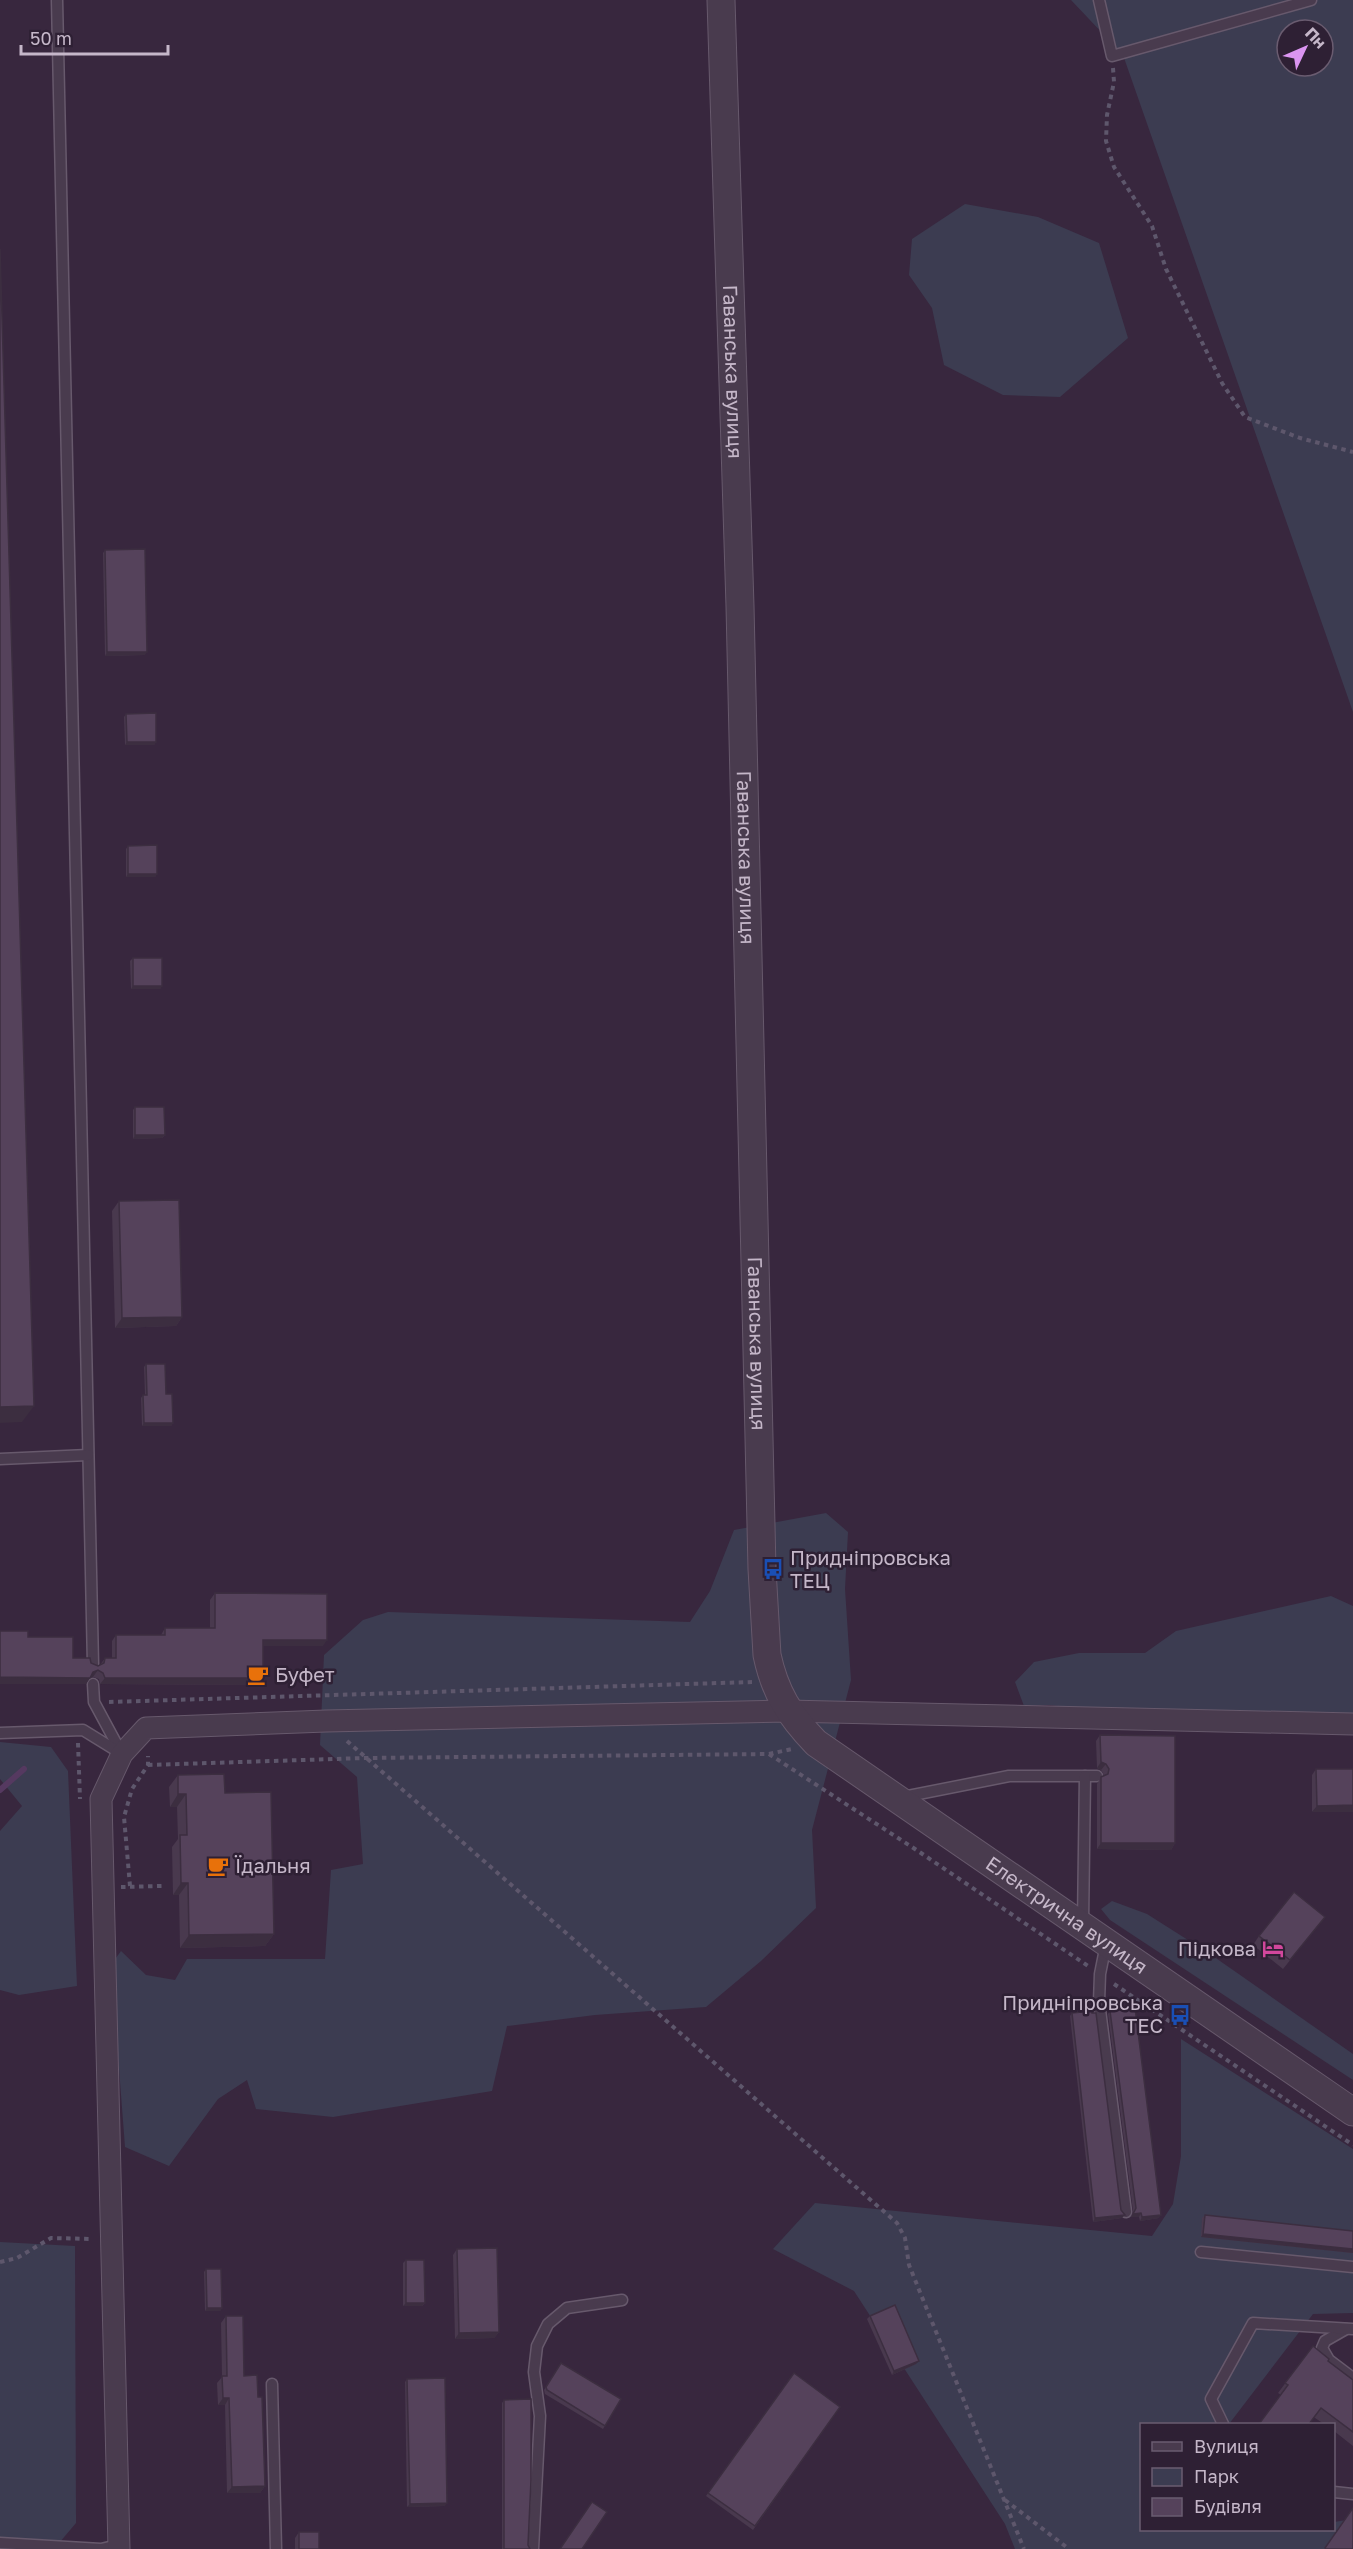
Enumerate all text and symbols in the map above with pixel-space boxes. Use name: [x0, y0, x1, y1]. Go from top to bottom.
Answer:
scale bar: [21, 18, 168, 56]
north arrow: [1275, 18, 1335, 78]
text: Пн: [1301, 23, 1331, 52]
text: 50 m: [30, 27, 72, 49]
street label: Гаванська вулиця: [719, 284, 748, 459]
street label: Гаванська вулиця: [733, 770, 761, 945]
street label: Гаванська вулиця: [744, 1256, 772, 1431]
place label: Придніпровська ТЕЦ: [790, 1545, 951, 1592]
bus stop icon: Придніпровська ТЕЦ: [761, 1557, 785, 1581]
place label: Буфет: [275, 1662, 335, 1686]
cafe icon: Буфет: [246, 1663, 270, 1687]
street label: Електрична вулиця: [982, 1850, 1153, 1978]
place label: Їдальня: [234, 1853, 311, 1877]
cafe icon: Їдальня: [206, 1854, 230, 1878]
place label: Підкова: [1178, 1936, 1256, 1960]
hotel icon: Підкова: [1261, 1937, 1285, 1961]
place label: Придніпровська ТЕС: [1002, 1990, 1163, 2037]
bus stop icon: Придніпровська ТЕС: [1168, 2003, 1192, 2027]
legend: [1140, 2423, 1335, 2531]
text: Вулиця: [1194, 2435, 1259, 2457]
text: Парк: [1194, 2465, 1239, 2487]
text: Будівля: [1194, 2495, 1262, 2517]

